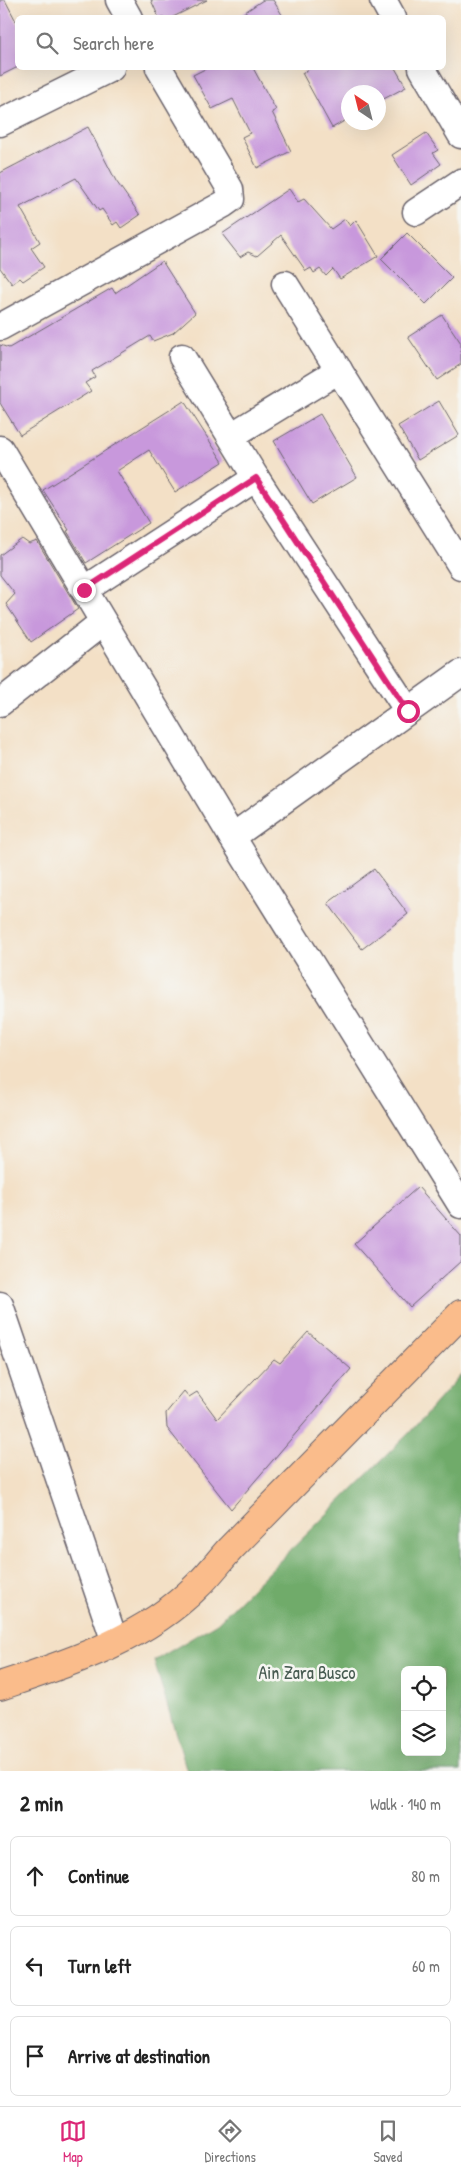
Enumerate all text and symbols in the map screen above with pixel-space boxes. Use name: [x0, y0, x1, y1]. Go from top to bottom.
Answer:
search box: [15, 15, 446, 70]
icon: search: [33, 29, 61, 57]
text: Search here: [73, 30, 154, 56]
north arrow: [341, 85, 386, 130]
route end: [73, 579, 96, 602]
route start: [397, 700, 420, 723]
park label: Ain Zara Busco: [259, 1660, 355, 1685]
map controls: [401, 1666, 446, 1756]
button: locate: [401, 1666, 446, 1711]
button: layers: [401, 1711, 446, 1756]
text: 2 min: [20, 1789, 63, 1818]
text: Walk · 140 m: [370, 1793, 441, 1815]
icon: ahead: [21, 1862, 49, 1890]
text: Continue: [68, 1863, 129, 1889]
text: 80 m: [411, 1865, 440, 1887]
icon: left: [21, 1952, 49, 1980]
text: Turn left: [68, 1953, 131, 1979]
text: 60 m: [412, 1955, 440, 1977]
icon: arrive: [21, 2042, 49, 2070]
text: Arrive at destination: [68, 2043, 210, 2069]
tab: Map: [59, 2117, 87, 2166]
tab: Directions: [204, 2117, 256, 2166]
tab: Saved: [374, 2117, 402, 2166]

